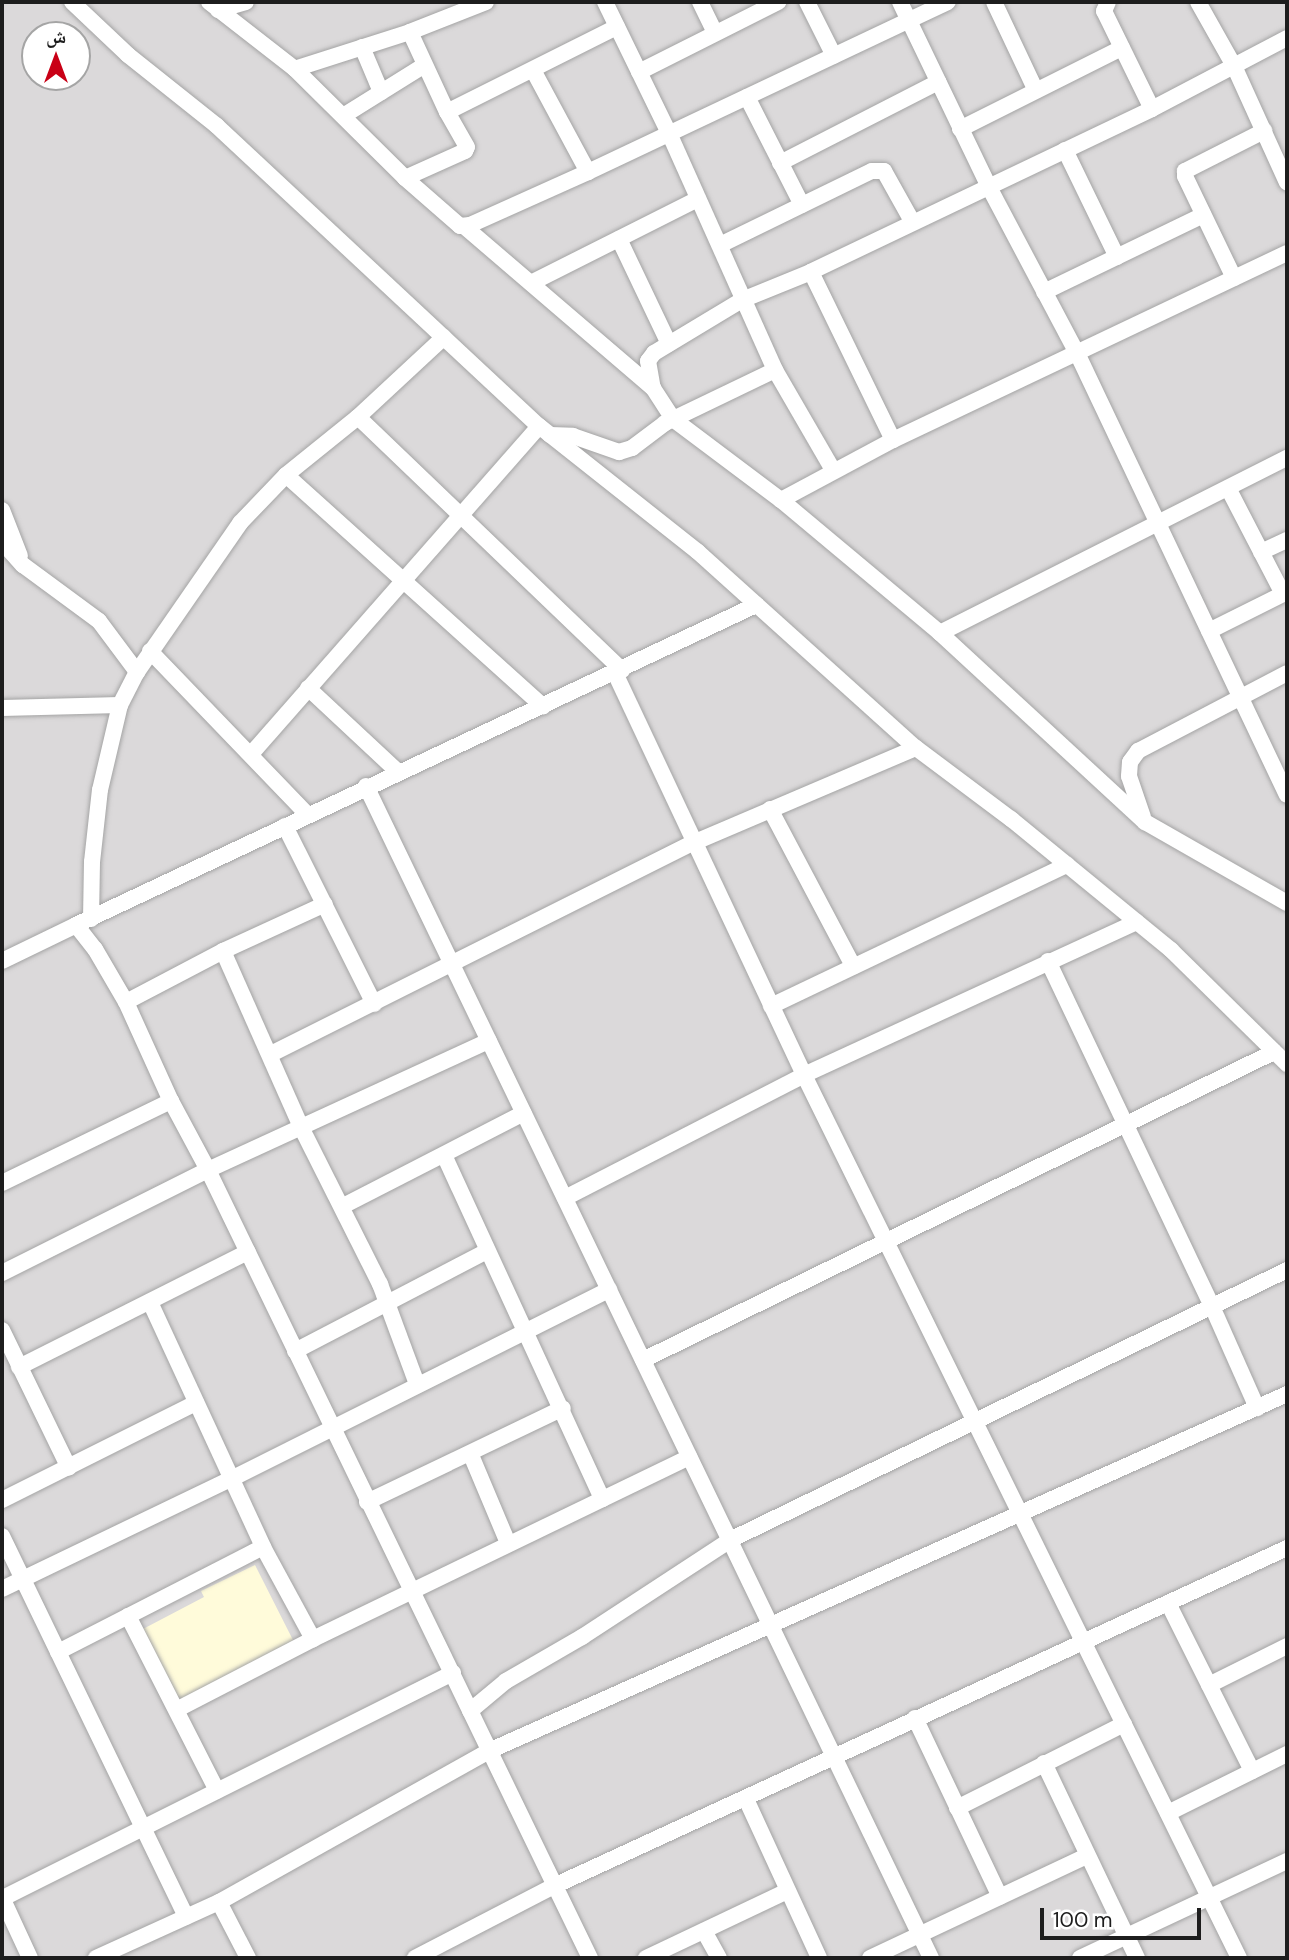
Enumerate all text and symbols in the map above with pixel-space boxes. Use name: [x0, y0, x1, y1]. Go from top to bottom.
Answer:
north arrow: [21, 21, 91, 91]
text: ش: [46, 24, 66, 49]
scale bar: [1044, 1894, 1205, 1938]
text: 100 m: [1053, 1906, 1113, 1934]

